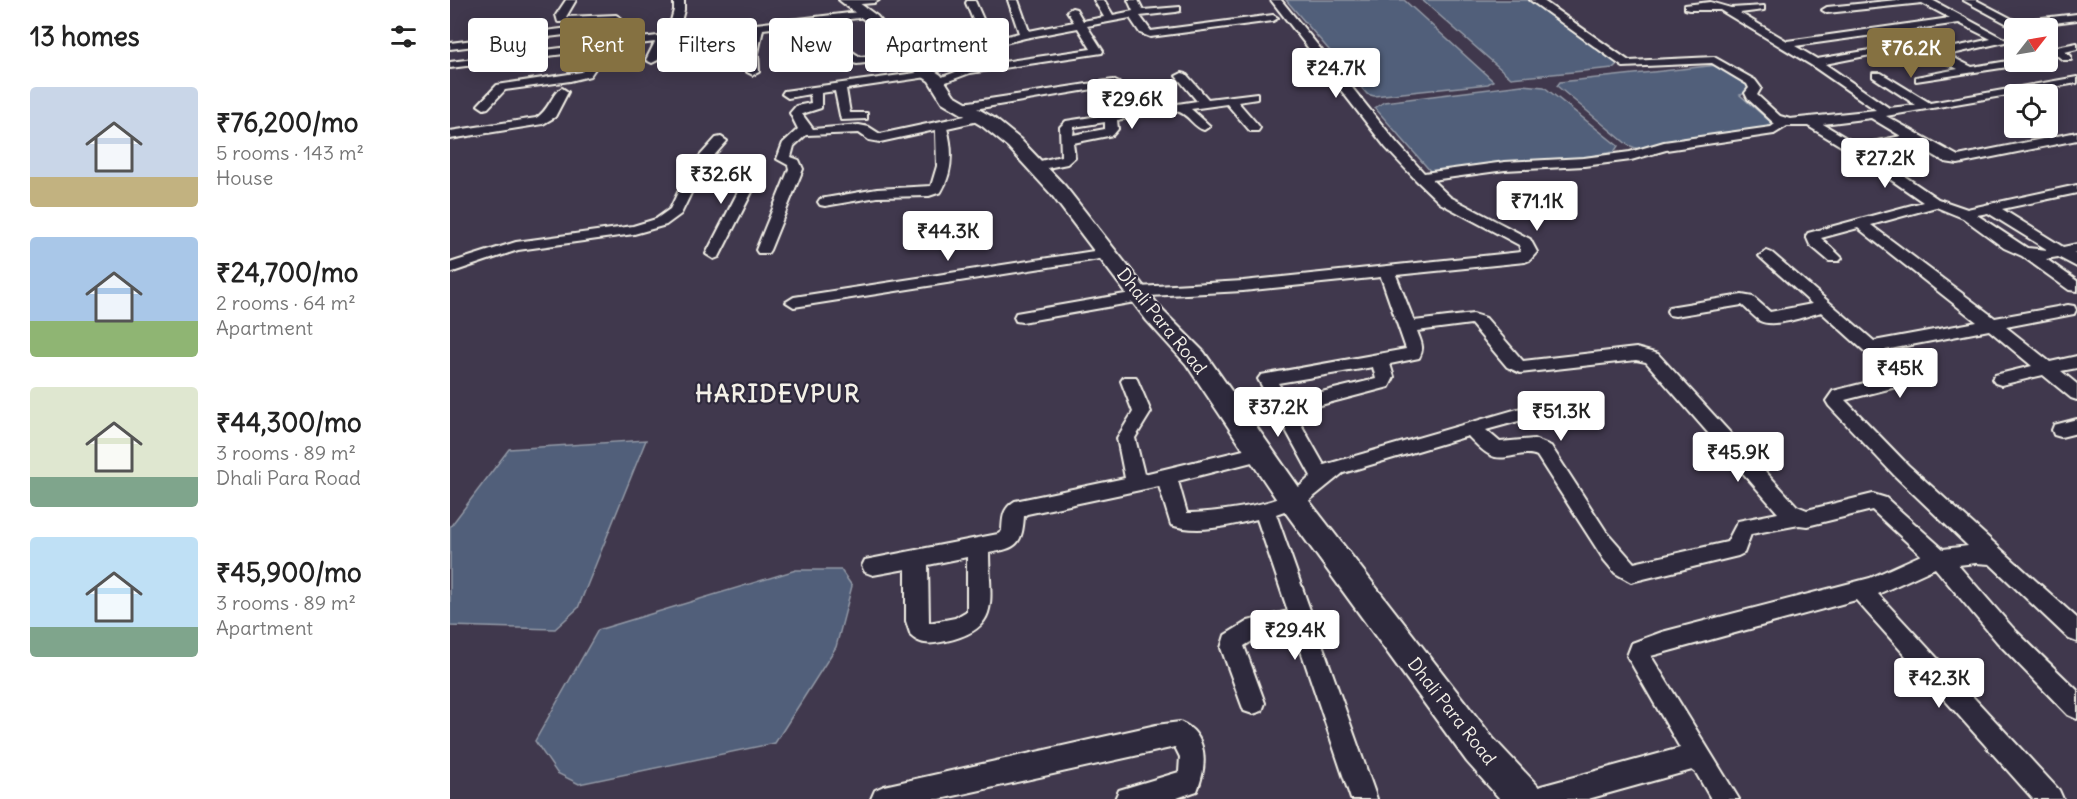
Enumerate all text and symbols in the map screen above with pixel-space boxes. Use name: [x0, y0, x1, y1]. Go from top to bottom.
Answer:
chip: Buy: [468, 18, 548, 72]
chip: Rent: [560, 18, 645, 72]
chip: Filters: [657, 18, 757, 72]
chip: New: [769, 18, 853, 72]
chip: Apartment: [865, 18, 1009, 72]
north arrow: [2004, 18, 2058, 72]
map controls: [2004, 18, 2058, 138]
text: 13 homes: [30, 20, 140, 53]
icon: filters: [387, 20, 420, 53]
pin: ₹76.2K: [1862, 28, 1960, 79]
text: ₹76.2K: [1881, 35, 1941, 60]
pin: ₹24.7K: [1287, 48, 1385, 99]
text: ₹24.7K: [1306, 55, 1366, 80]
pin: ₹29.6K: [1083, 79, 1181, 130]
button: locate: [2004, 84, 2058, 138]
text: ₹29.6K: [1101, 86, 1163, 111]
text: ₹76,200/mo: [216, 106, 358, 139]
icon: home: [78, 111, 150, 183]
pin: ₹27.2K: [1836, 138, 1934, 189]
text: 5 rooms · 143 m²: [216, 140, 364, 165]
text: ₹27.2K: [1855, 145, 1915, 170]
pin: ₹32.6K: [672, 154, 770, 205]
text: ₹32.6K: [690, 161, 752, 186]
text: House: [216, 165, 273, 190]
pin: ₹71.1K: [1488, 181, 1586, 232]
text: ₹71.1K: [1511, 188, 1563, 213]
pin: ₹44.3K: [899, 211, 997, 262]
text: ₹44.3K: [917, 218, 979, 243]
text: ₹24,700/mo: [216, 256, 358, 289]
icon: home: [78, 261, 150, 333]
street label: Dhali Para Road: [1112, 263, 1212, 379]
text: 2 rooms · 64 m²: [216, 290, 356, 315]
text: Apartment: [216, 315, 313, 340]
pin: ₹45K: [1864, 348, 1936, 399]
text: ₹45K: [1877, 355, 1923, 380]
district label: HARIDEVPUR: [695, 378, 861, 408]
pin: ₹37.2K: [1229, 387, 1327, 438]
pin: ₹51.3K: [1512, 391, 1610, 442]
text: ₹37.2K: [1248, 394, 1308, 419]
text: ₹51.3K: [1532, 398, 1590, 423]
text: ₹44,300/mo: [216, 406, 362, 439]
icon: home: [78, 411, 150, 483]
pin: ₹45.9K: [1689, 432, 1787, 483]
text: ₹45.9K: [1707, 439, 1769, 464]
text: 3 rooms · 89 m²: [216, 440, 356, 465]
text: Dhali Para Road: [216, 465, 361, 490]
text: ₹45,900/mo: [216, 556, 362, 589]
icon: home: [78, 561, 150, 633]
text: 3 rooms · 89 m²: [216, 590, 356, 615]
pin: ₹29.4K: [1246, 610, 1344, 661]
text: Apartment: [216, 615, 313, 640]
text: ₹29.4K: [1264, 617, 1326, 642]
street label: Dhali Para Road: [1403, 653, 1501, 770]
pin: ₹42.3K: [1890, 658, 1988, 709]
text: ₹42.3K: [1908, 665, 1970, 690]

